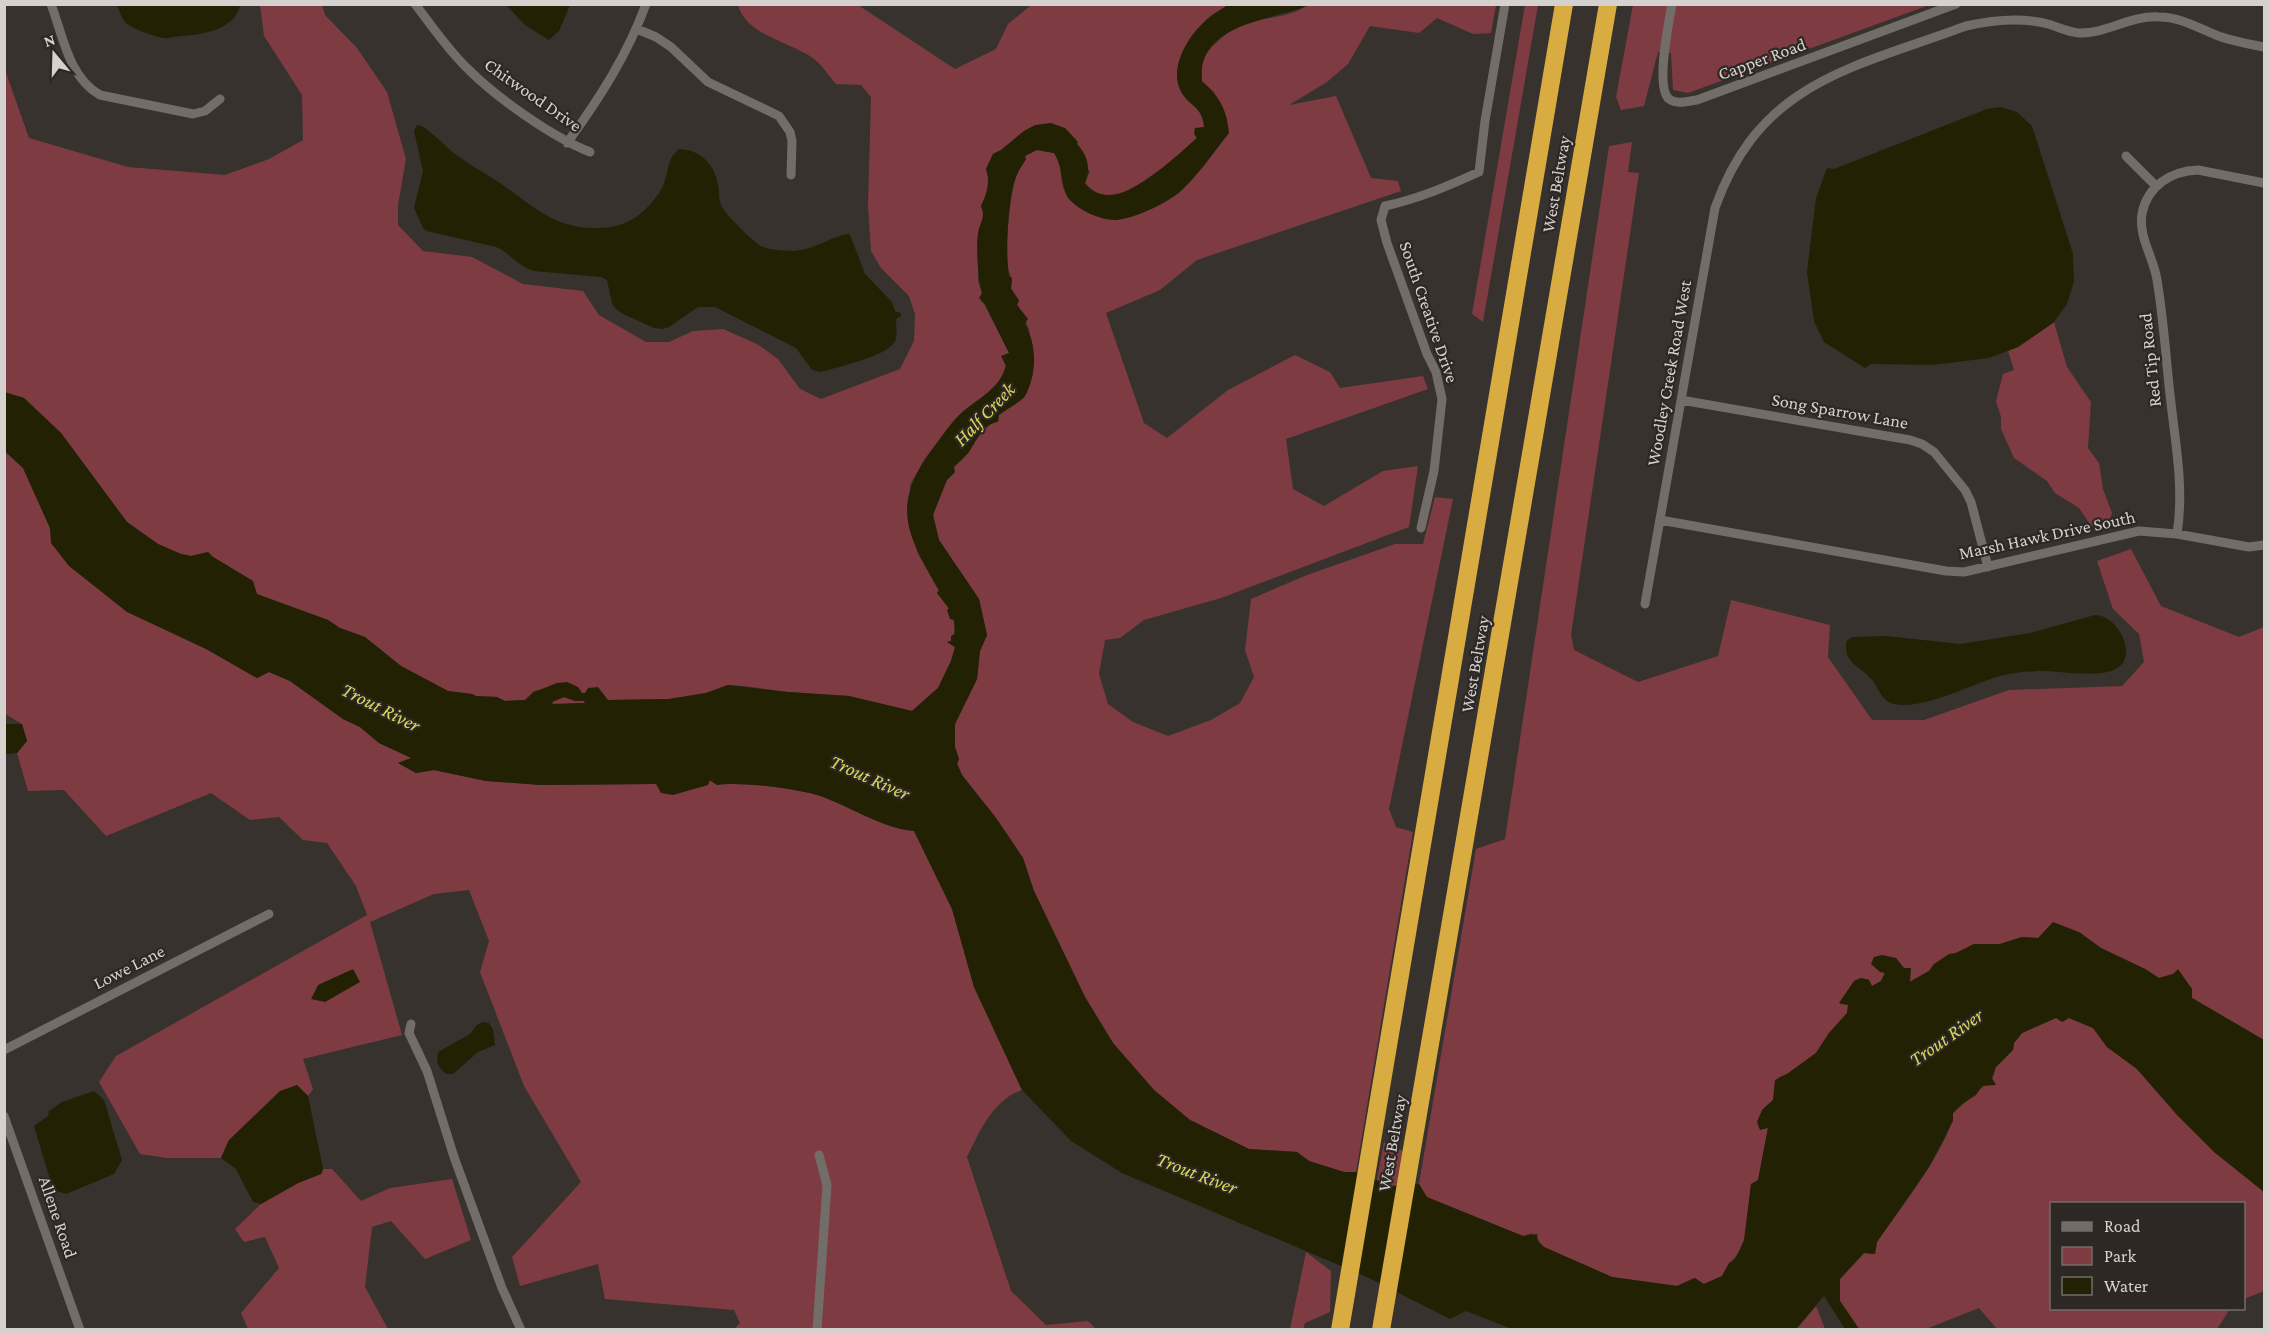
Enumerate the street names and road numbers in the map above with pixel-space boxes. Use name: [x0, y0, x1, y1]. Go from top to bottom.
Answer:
street label: Capper Road: [1715, 34, 1809, 84]
street label: Chitwood Drive: [481, 54, 585, 136]
street label: West Beltway: [1538, 133, 1574, 234]
street label: South Creative Drive: [1395, 239, 1463, 385]
street label: Woodley Creek Road West: [1643, 277, 1695, 467]
street label: Red Tip Road: [2135, 312, 2165, 408]
street label: Song Sparrow Lane: [1770, 389, 1910, 433]
street label: Marsh Hawk Drive South: [1957, 506, 2137, 563]
street label: West Beltway: [1457, 613, 1493, 714]
street label: Lowe Lane: [90, 941, 168, 993]
street label: West Beltway: [1374, 1092, 1410, 1193]
street label: Allene Road: [35, 1174, 81, 1261]

